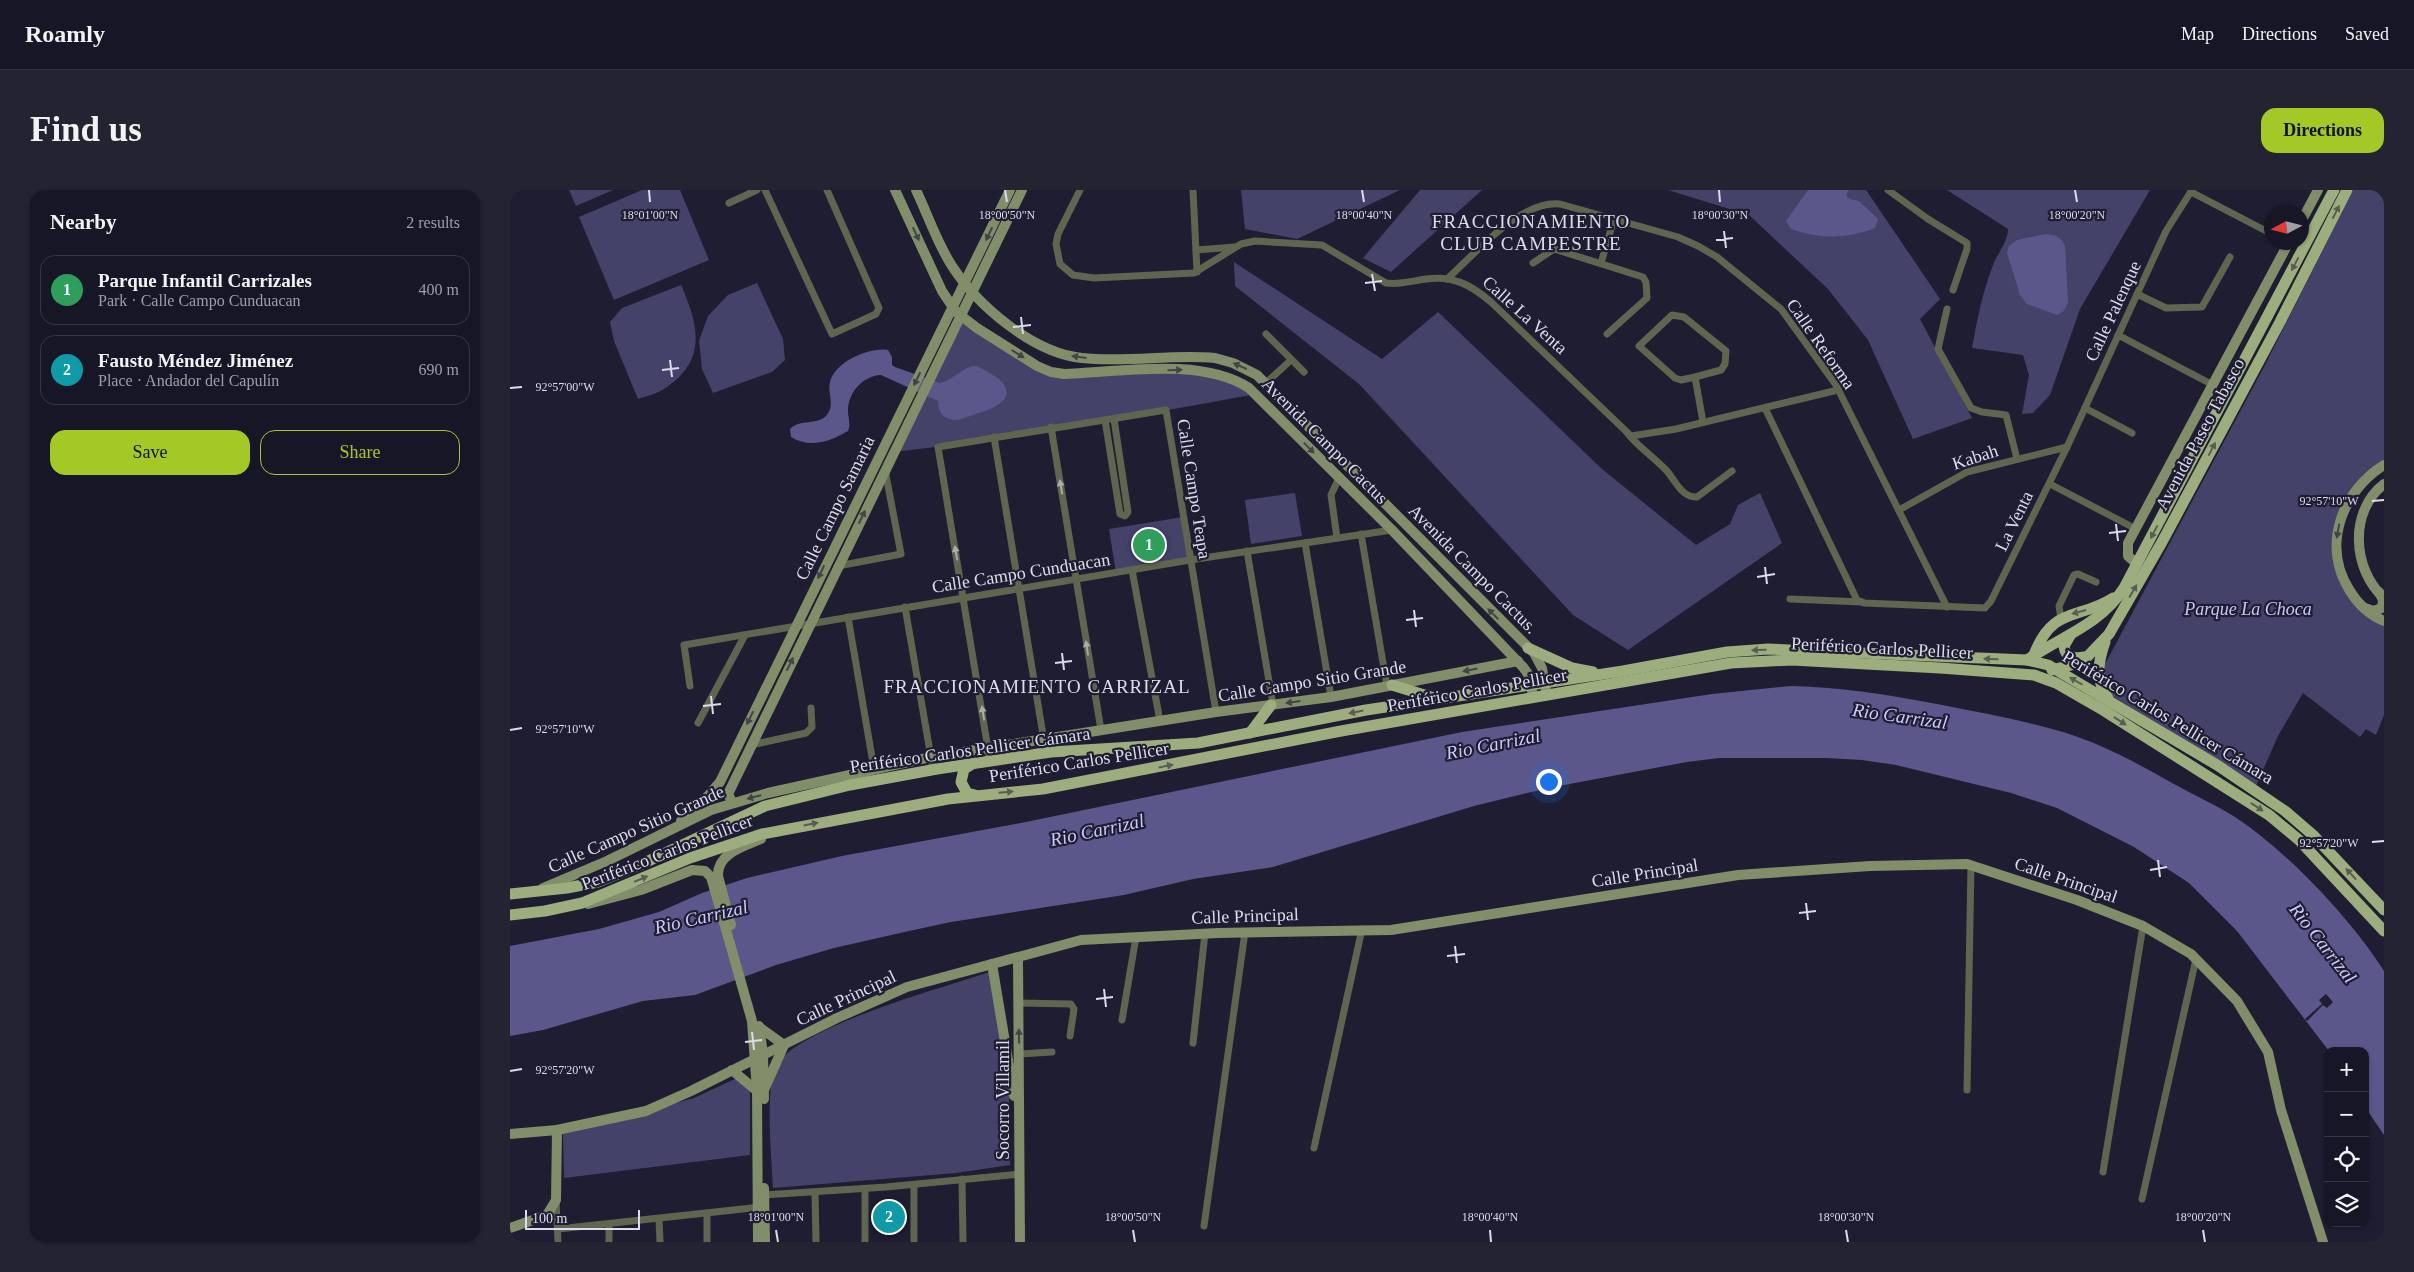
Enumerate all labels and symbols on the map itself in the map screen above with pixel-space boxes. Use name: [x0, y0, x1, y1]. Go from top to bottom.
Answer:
north arrow: [2264, 205, 2309, 250]
one-way arrow: [2332, 205, 2340, 219]
text: 18°01'00"N: [622, 208, 679, 222]
text: 18°00'50"N: [979, 208, 1036, 222]
text: 18°00'40"N: [1336, 208, 1393, 222]
text: 18°00'30"N: [1692, 208, 1749, 222]
text: 18°00'20"N: [2049, 208, 2106, 222]
district label: FRACCIONAMIENTO CLUB CAMPESTRE: [1432, 211, 1630, 254]
one-way arrow: [912, 227, 920, 241]
one-way arrow: [985, 227, 993, 241]
one-way arrow: [2291, 257, 2299, 271]
street label: Calle Palenque: [2081, 258, 2145, 364]
street label: Calle La Venta: [1479, 272, 1571, 358]
street label: Calle Reforma: [1783, 295, 1859, 393]
one-way arrow: [1011, 349, 1024, 359]
one-way arrow: [1070, 353, 1086, 361]
street label: Avenida Paseo Tabasco: [2151, 355, 2249, 513]
one-way arrow: [1233, 361, 1247, 369]
one-way arrow: [1167, 366, 1183, 374]
one-way arrow: [913, 372, 921, 387]
street label: Avenida Campo Cactus: [1258, 374, 1392, 508]
text: 92°57'00"W: [535, 380, 595, 394]
street label: Calle Campo Teapa: [1173, 418, 1215, 560]
street label: Calle Campo Samaria: [791, 433, 879, 583]
street label: Kabah: [1950, 440, 2000, 474]
one-way arrow: [1303, 442, 1315, 454]
one-way arrow: [2208, 442, 2216, 456]
one-way arrow: [1056, 479, 1064, 495]
street label: La Venta: [1991, 488, 2037, 554]
text: 92°57'10"W: [2299, 494, 2359, 508]
street label: Avenida Campo Cactus.: [1404, 500, 1542, 638]
one-way arrow: [858, 510, 866, 524]
one-way arrow: [2333, 523, 2341, 539]
one-way arrow: [2150, 524, 2158, 539]
pin: 1: [1133, 526, 1165, 564]
one-way arrow: [952, 544, 960, 560]
street label: Calle Campo Cunduacan: [931, 549, 1111, 597]
one-way arrow: [817, 565, 825, 579]
one-way arrow: [2129, 585, 2138, 598]
park label: Parque La Choca: [2183, 599, 2312, 619]
one-way arrow: [1487, 608, 1499, 620]
one-way arrow: [2071, 608, 2086, 616]
street label: Periférico Carlos Pellicer: [1791, 633, 1973, 663]
one-way arrow: [1083, 639, 1091, 655]
one-way arrow: [1751, 646, 1767, 654]
street label: Periférico Carlos Pellicer Cámara: [2059, 646, 2277, 788]
one-way arrow: [1983, 655, 1999, 663]
street label: Calle Campo Sitio Grande: [1216, 656, 1408, 706]
one-way arrow: [786, 657, 794, 671]
street label: Periférico Carlos Pellicer: [1386, 664, 1568, 716]
one-way arrow: [1461, 667, 1477, 675]
district label: FRACCIONAMIENTO CARRIZAL: [883, 676, 1191, 697]
one-way arrow: [2069, 677, 2084, 685]
one-way arrow: [1284, 699, 1300, 707]
water label: Rio Carrizal: [1850, 699, 1949, 733]
one-way arrow: [978, 705, 986, 721]
one-way arrow: [1349, 708, 1364, 716]
one-way arrow: [746, 711, 754, 725]
one-way arrow: [2113, 716, 2126, 726]
text: 92°57'10"W: [535, 722, 595, 736]
street label: Periférico Carlos Pellicer Cámara: [848, 722, 1092, 778]
water label: Rio Carrizal: [1443, 725, 1542, 764]
street label: Periférico Carlos Pellicer: [987, 737, 1171, 787]
one-way arrow: [1159, 762, 1174, 770]
your location: [1536, 769, 1562, 795]
street label: Calle Campo Sitio Grande: [545, 781, 727, 877]
one-way arrow: [998, 788, 1014, 796]
one-way arrow: [746, 793, 761, 801]
one-way arrow: [2251, 803, 2264, 812]
street label: Periférico Carlos Pellicer: [578, 810, 756, 894]
water label: Rio Carrizal: [1047, 810, 1146, 850]
one-way arrow: [804, 820, 820, 828]
text: 92°57'20"W: [2299, 836, 2359, 850]
street label: Calle Principal: [2012, 853, 2120, 907]
street label: Calle Principal: [1590, 855, 1700, 891]
one-way arrow: [2345, 869, 2357, 881]
one-way arrow: [634, 875, 648, 883]
water label: Rio Carrizal: [651, 896, 750, 938]
water label: Rio Carrizal: [2285, 898, 2361, 987]
street label: Calle Principal: [1191, 904, 1299, 928]
street label: Calle Principal: [793, 966, 899, 1030]
one-way arrow: [1015, 1028, 1023, 1044]
street label: Socorro Villamil: [993, 1040, 1013, 1160]
text: 92°57'20"W: [535, 1063, 595, 1077]
pin: 2: [873, 1198, 905, 1236]
scale bar: [525, 1207, 640, 1230]
text: 18°01'00"N: [748, 1210, 805, 1224]
text: 18°00'50"N: [1105, 1210, 1162, 1224]
text: 18°00'40"N: [1462, 1210, 1519, 1224]
text: 18°00'30"N: [1818, 1210, 1875, 1224]
text: 18°00'20"N: [2175, 1210, 2232, 1224]

